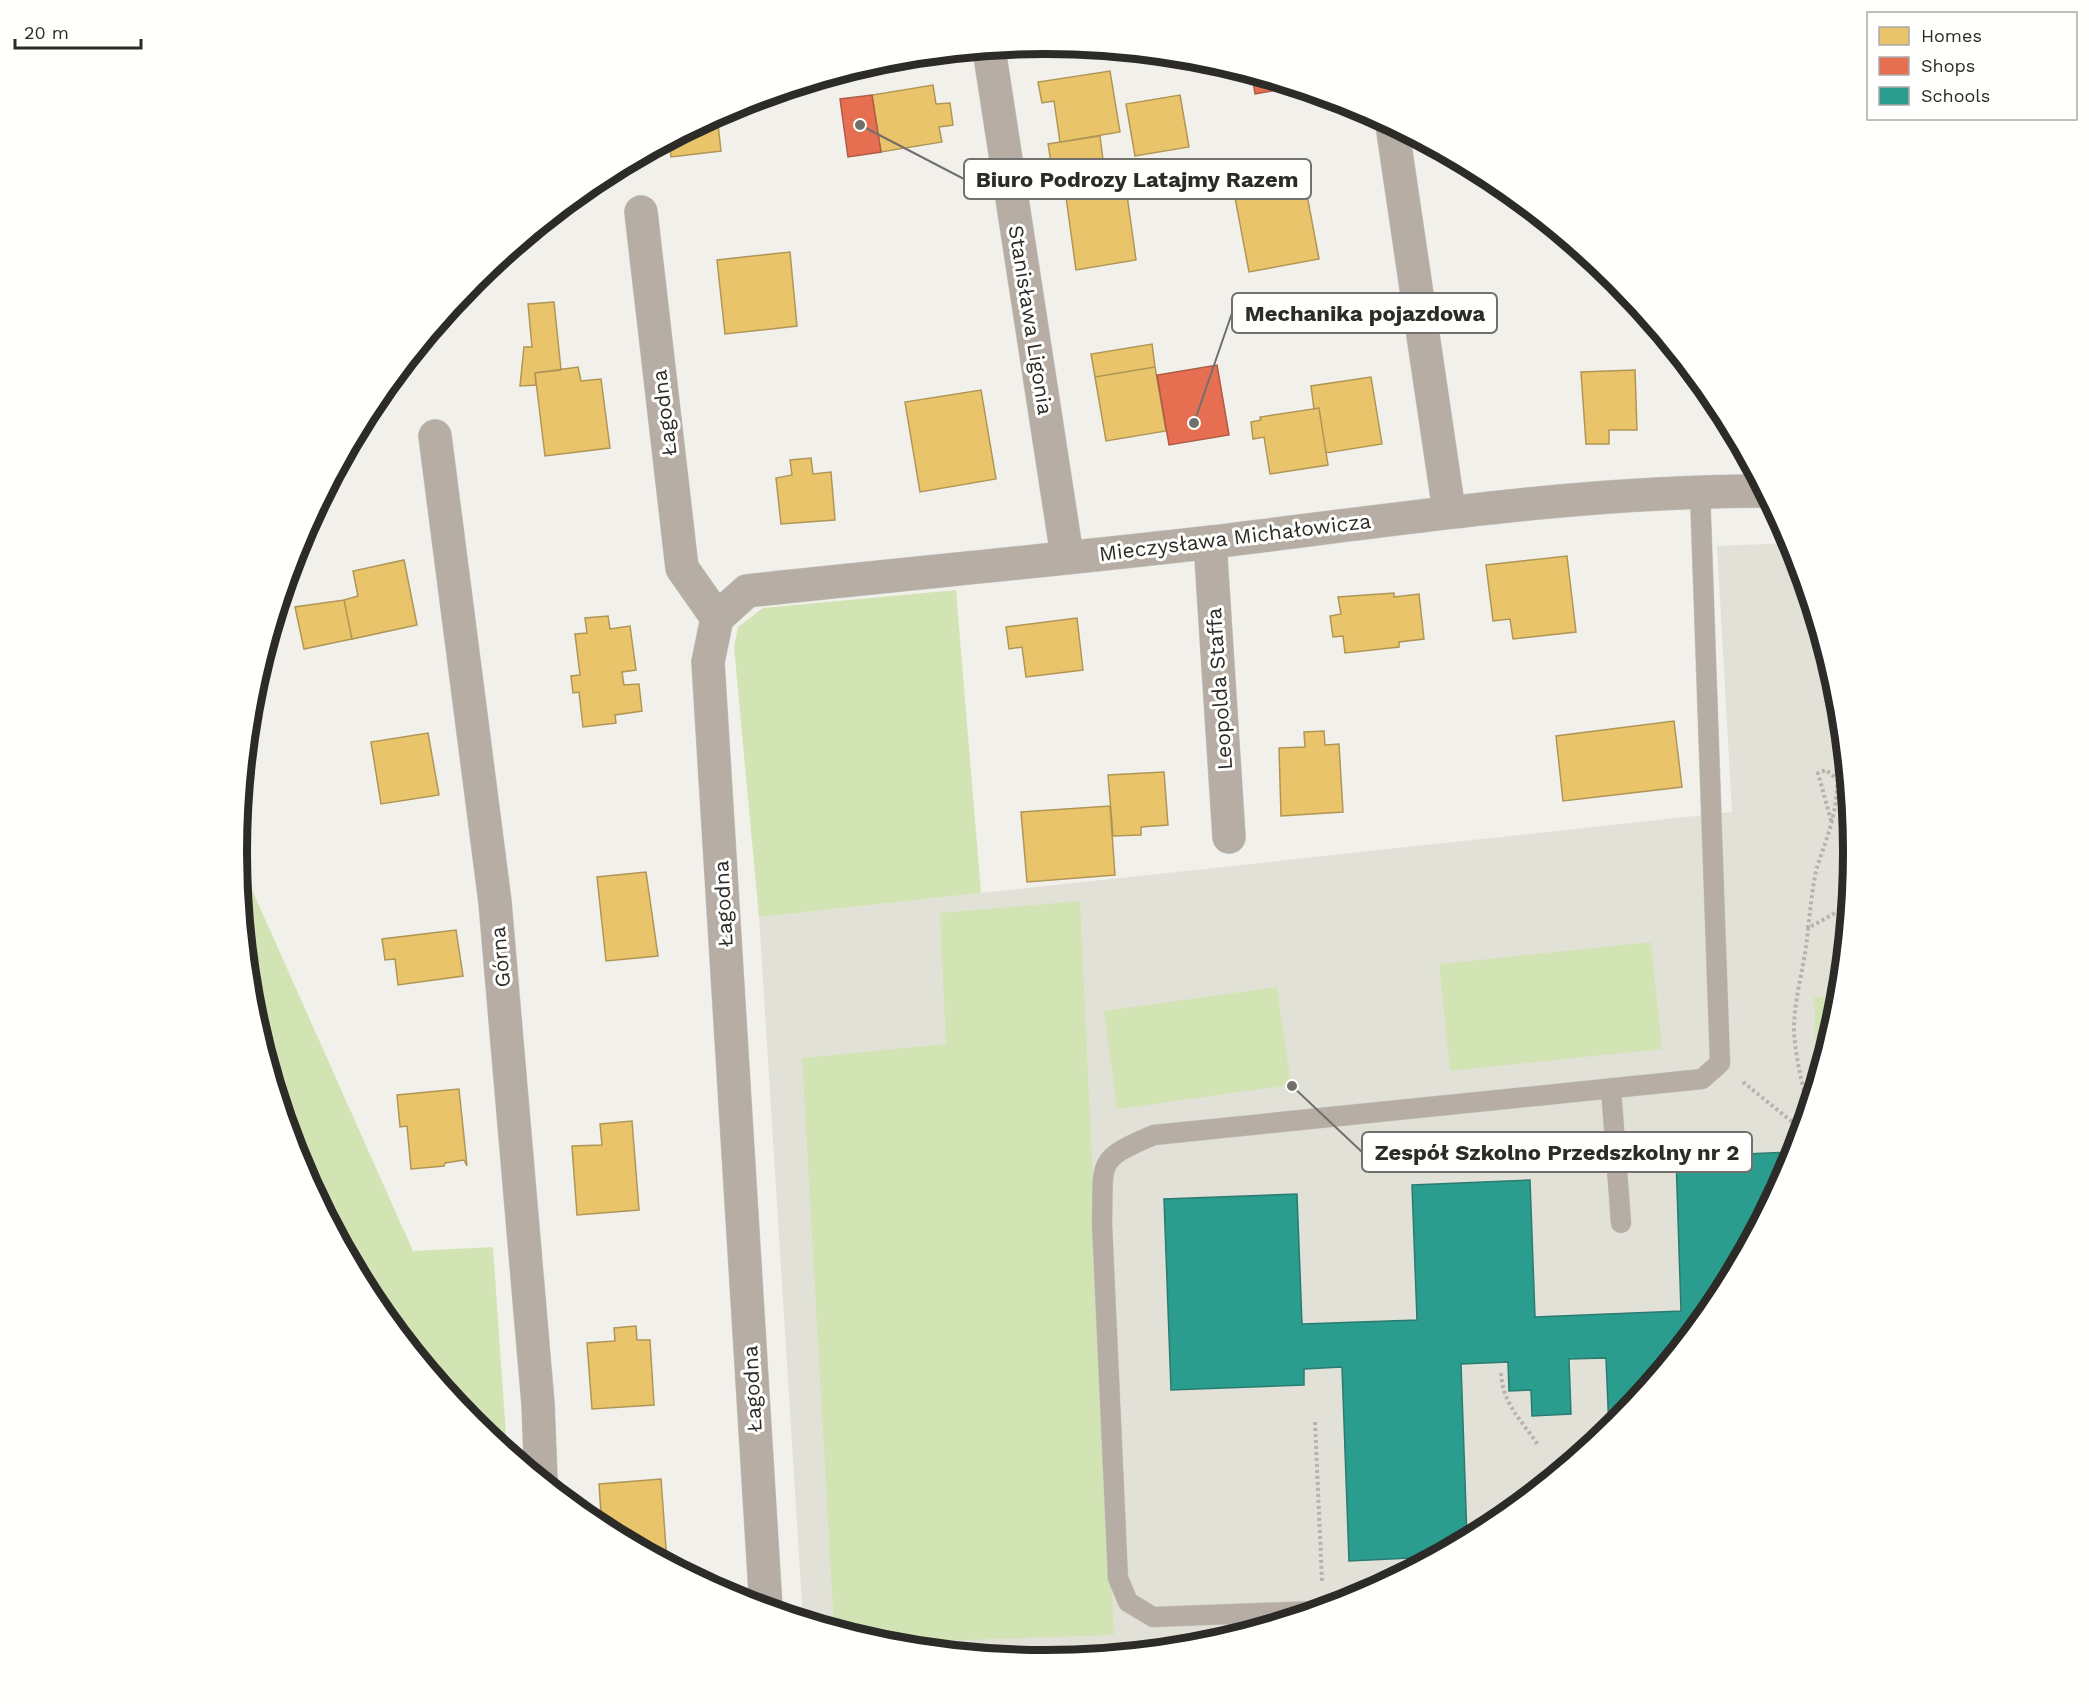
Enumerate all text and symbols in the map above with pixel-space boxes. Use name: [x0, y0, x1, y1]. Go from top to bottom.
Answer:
scale bar: [15, 12, 141, 50]
legend: [1867, 12, 2077, 120]
text: 20 m: [24, 22, 69, 43]
text: Homes: [1921, 25, 1982, 46]
text: Shops: [1921, 55, 1975, 76]
text: Schools: [1921, 85, 1990, 106]
callout: Biuro Podrozy Latajmy Razem: [964, 159, 1311, 199]
text: Biuro Podrozy Latajmy Razem: [976, 167, 1298, 192]
street label: Stanisława Ligonia: [1004, 223, 1058, 417]
callout: Mechanika pojazdowa: [1232, 293, 1497, 333]
text: Mechanika pojazdowa: [1245, 301, 1485, 326]
street label: Łagodna: [646, 368, 682, 458]
street label: Mieczysława Michałowicza: [1098, 508, 1373, 566]
street label: Leopolda Staffa: [1201, 607, 1237, 771]
street label: Łagodna: [708, 860, 738, 948]
street label: Górna: [485, 925, 515, 989]
callout: Zespół Szkolno Przedszkolny nr 2: [1362, 1132, 1752, 1172]
text: Zespół Szkolno Przedszkolny nr 2: [1375, 1140, 1739, 1165]
street label: Łagodna: [737, 1345, 767, 1433]

